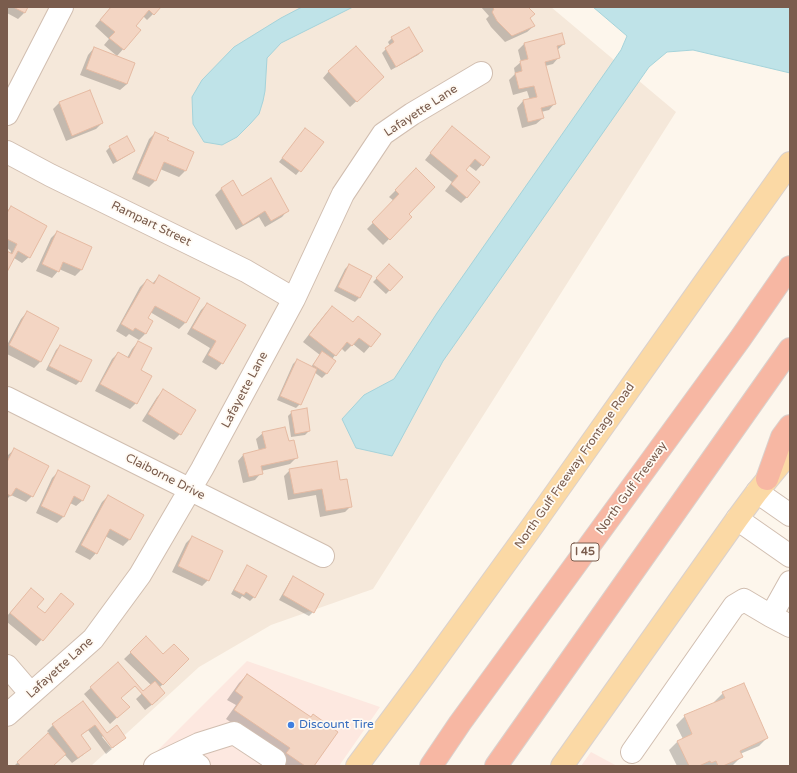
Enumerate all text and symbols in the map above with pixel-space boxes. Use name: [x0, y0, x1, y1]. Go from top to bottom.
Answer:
street label: Lafayette Lane: [382, 82, 460, 140]
street label: Rampart Street: [109, 198, 193, 250]
street label: Lafayette Lane: [219, 349, 271, 431]
street label: North Gulf Freeway Frontage Road: [512, 380, 638, 552]
street label: North Gulf Freeway: [594, 439, 670, 537]
street label: Claiborne Drive: [123, 451, 207, 503]
road number: I 45: [571, 543, 599, 561]
street label: Lafayette Lane: [24, 634, 96, 702]
place label: Discount Tire: [299, 718, 374, 732]
marker: Discount Tire: [286, 720, 296, 730]

